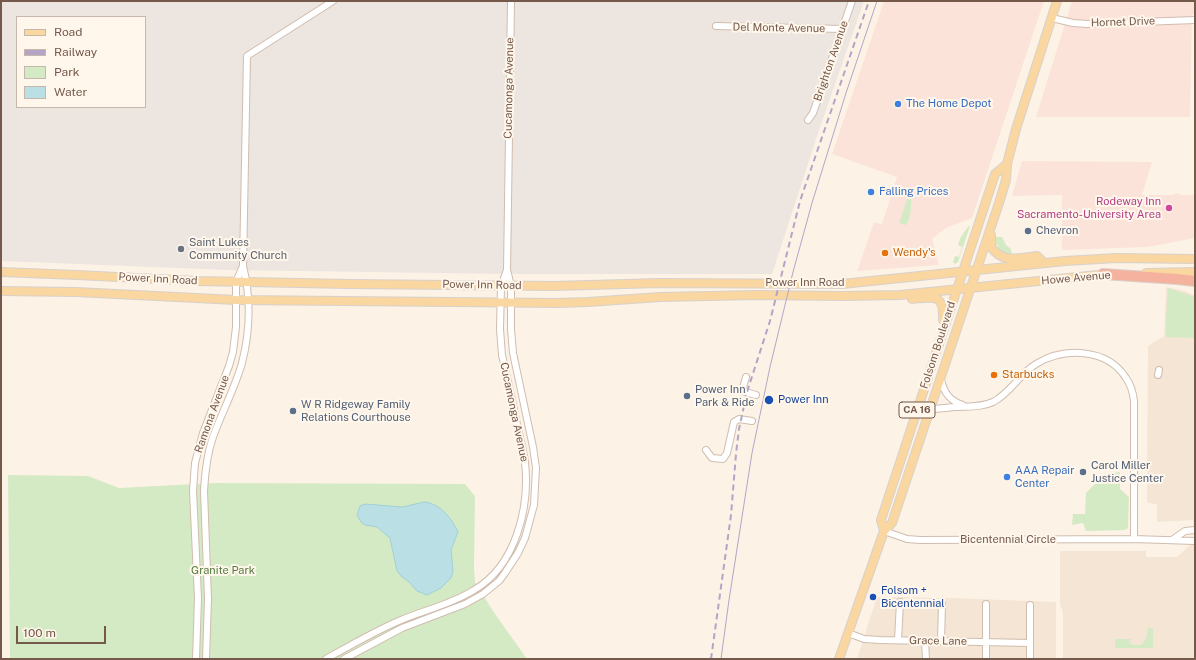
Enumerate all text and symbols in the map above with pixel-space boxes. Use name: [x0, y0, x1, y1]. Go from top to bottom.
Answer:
street label: Hornet Drive: [1091, 14, 1155, 30]
legend: [16, 16, 146, 108]
street label: Brighton Avenue: [811, 19, 851, 103]
street label: Del Monte Avenue: [733, 21, 825, 35]
text: Road: [54, 25, 82, 39]
street label: Cucamonga Avenue: [502, 37, 516, 139]
text: Railway: [54, 45, 97, 59]
text: Park: [54, 65, 80, 79]
text: Water: [54, 85, 87, 99]
place label: The Home Depot: [906, 97, 991, 111]
marker: The Home Depot: [893, 99, 903, 109]
place label: Falling Prices: [879, 185, 948, 199]
marker: Falling Prices: [866, 187, 876, 197]
place label: Rodeway Inn Sacramento-University Area: [1017, 195, 1161, 221]
marker: Rodeway Inn Sacramento-University Area: [1164, 203, 1174, 213]
place label: Chevron: [1036, 224, 1078, 238]
marker: Chevron: [1023, 226, 1033, 236]
place label: Saint Lukes Community Church: [189, 236, 287, 262]
marker: Saint Lukes Community Church: [176, 244, 186, 254]
place label: Wendy's: [893, 246, 936, 260]
marker: Wendy's: [880, 248, 890, 258]
street label: Howe Avenue: [1041, 268, 1111, 288]
street label: Power Inn Road: [118, 270, 198, 288]
street label: Power Inn Road: [765, 276, 845, 290]
street label: Power Inn Road: [442, 278, 522, 292]
street label: Folsom Boulevard: [918, 300, 958, 390]
street label: Cucamonga Avenue: [497, 361, 531, 463]
place label: Starbucks: [1002, 368, 1054, 382]
marker: Starbucks: [989, 370, 999, 380]
street label: Ramona Avenue: [192, 373, 232, 455]
place label: Power Inn Park & Ride: [695, 383, 754, 409]
marker: Power Inn Park & Ride: [682, 391, 692, 401]
place label: Power Inn: [778, 393, 829, 407]
marker: Power Inn: [763, 394, 775, 406]
place label: W R Ridgeway Family Relations Courthouse: [301, 398, 411, 424]
road number: CA 16: [899, 402, 935, 418]
marker: W R Ridgeway Family Relations Courthouse: [288, 406, 298, 416]
place label: Carol Miller Justice Center: [1091, 459, 1164, 485]
place label: AAA Repair Center: [1015, 464, 1074, 490]
marker: Carol Miller Justice Center: [1078, 467, 1088, 477]
marker: AAA Repair Center: [1002, 472, 1012, 482]
street label: Bicentennial Circle: [960, 533, 1056, 547]
park label: Granite Park: [191, 564, 255, 578]
place label: Folsom + Bicentennial: [881, 584, 945, 610]
marker: Folsom + Bicentennial: [868, 592, 878, 602]
scale bar: [18, 618, 108, 644]
text: 100 m: [23, 626, 56, 640]
street label: Grace Lane: [909, 634, 967, 648]

